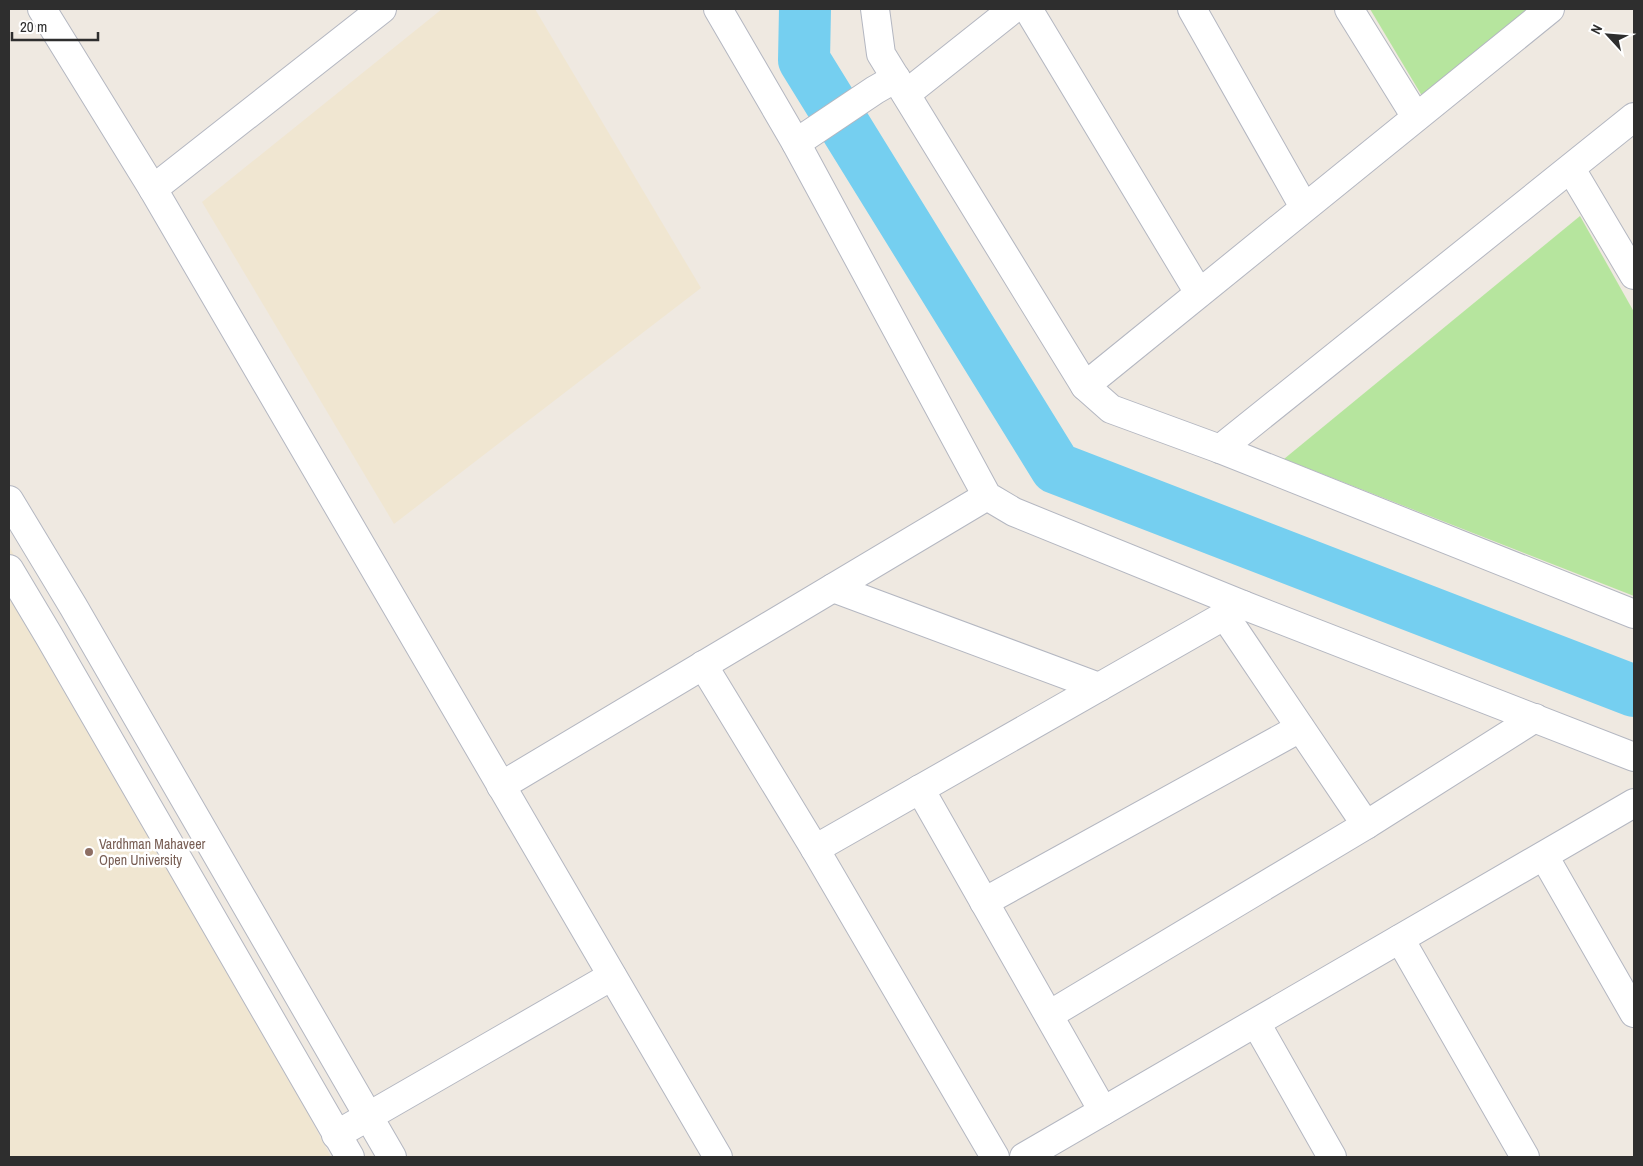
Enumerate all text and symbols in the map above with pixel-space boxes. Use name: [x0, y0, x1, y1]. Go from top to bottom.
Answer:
scale bar: [12, 10, 99, 42]
north arrow: [1583, 10, 1633, 60]
text: 20 m: [20, 16, 47, 37]
text: N: [1586, 22, 1606, 37]
place label: Vardhman Mahaveer Open University: [99, 835, 206, 869]
marker: Vardhman Mahaveer Open University: [83, 846, 95, 858]

